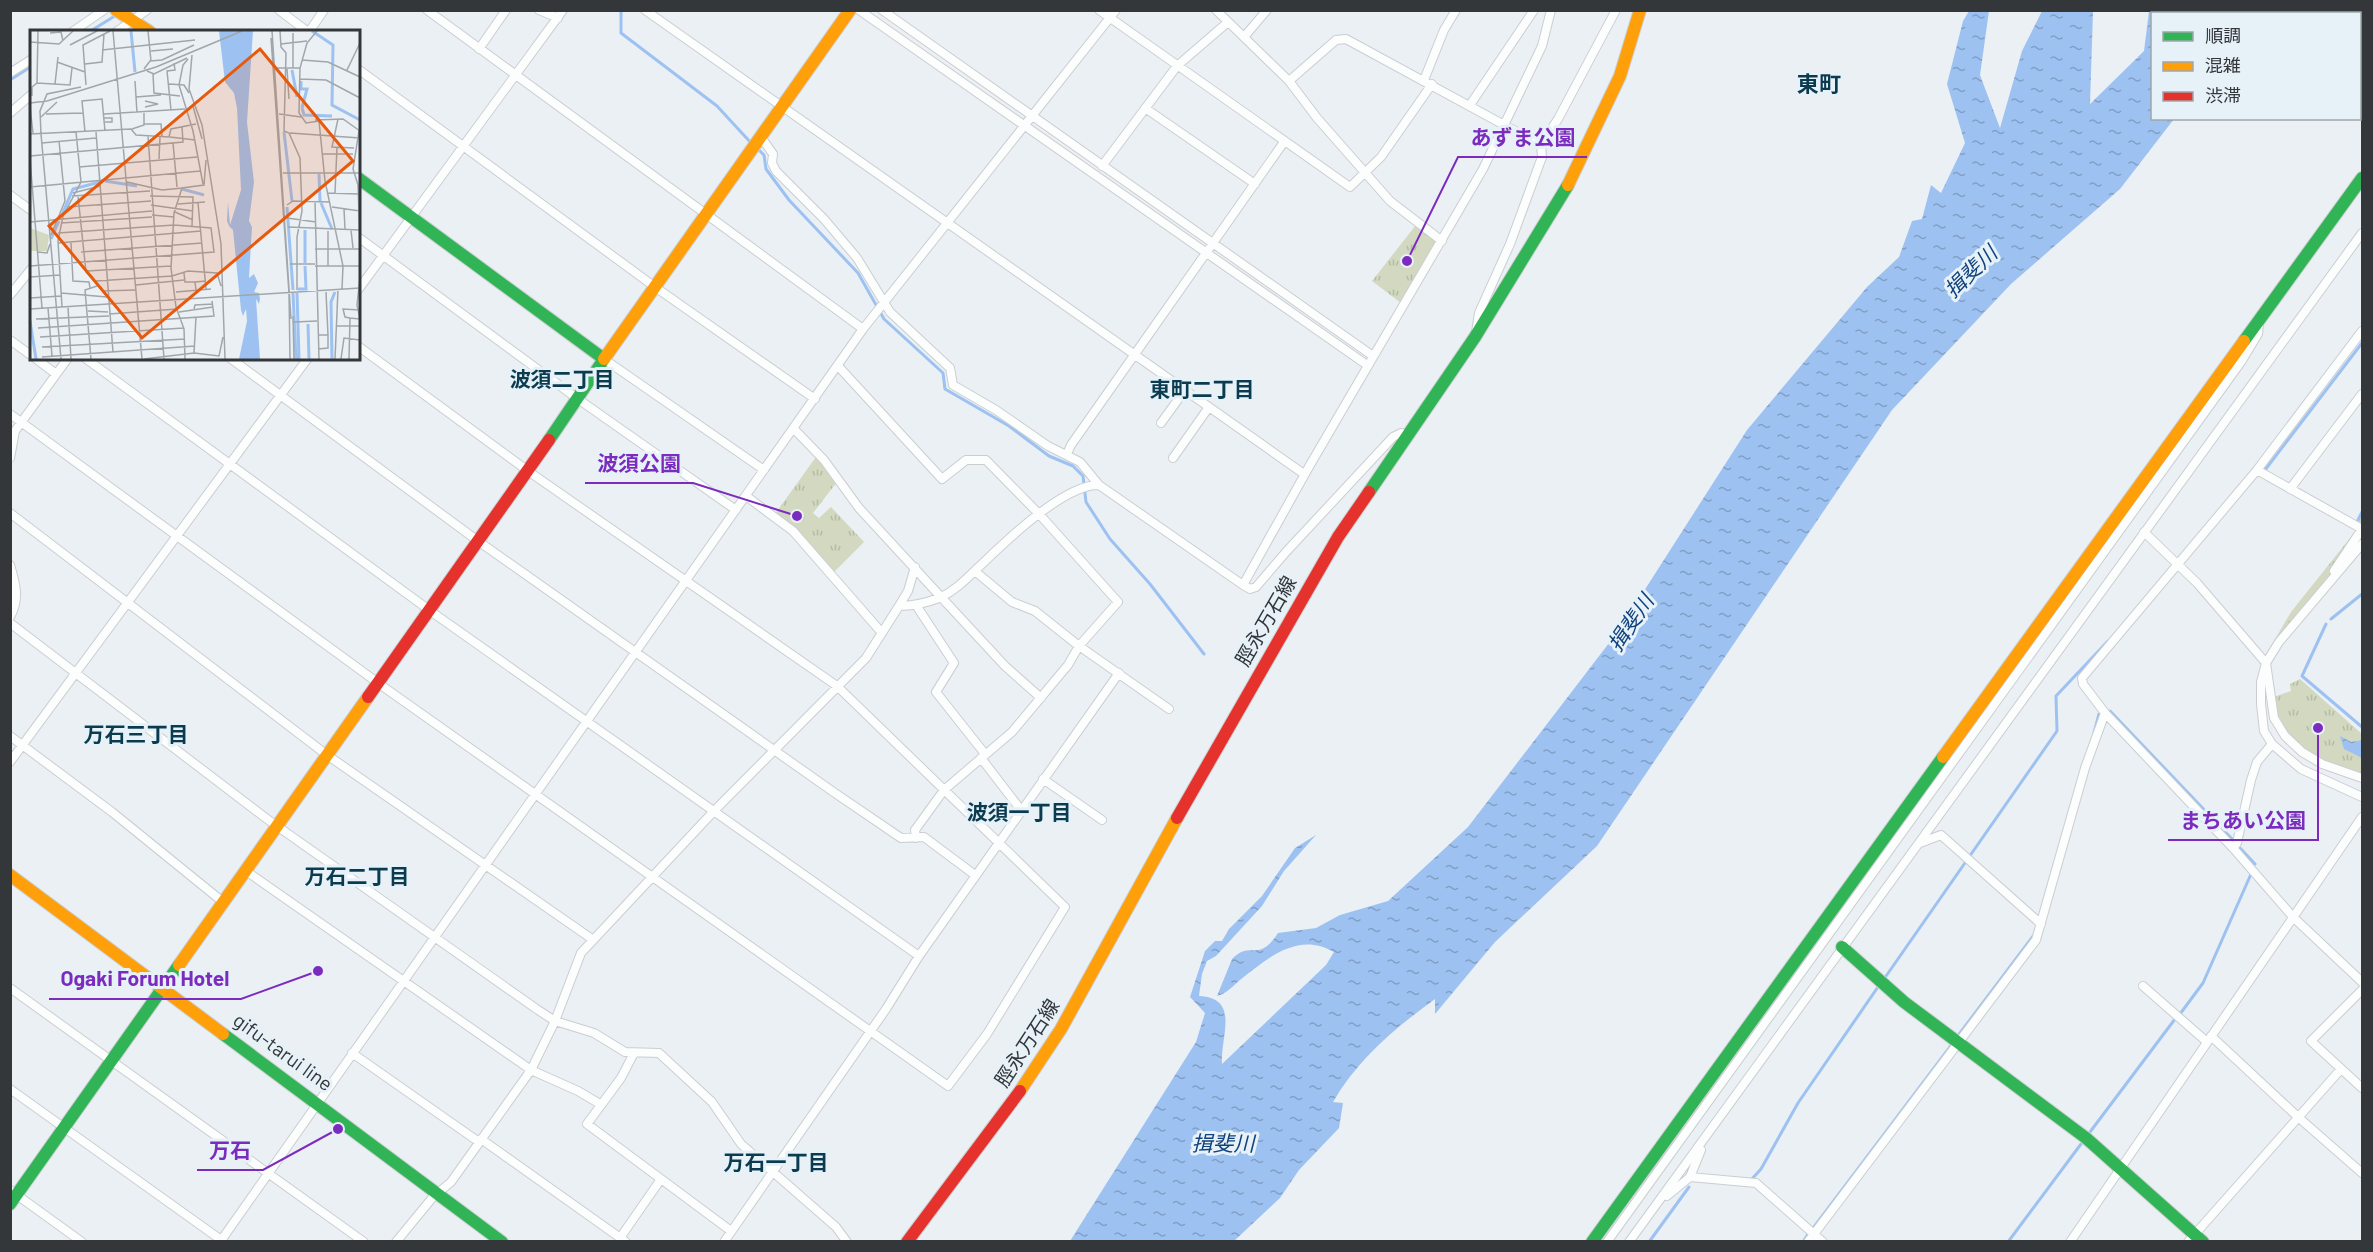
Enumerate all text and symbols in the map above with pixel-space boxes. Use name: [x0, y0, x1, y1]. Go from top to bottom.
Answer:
legend: [2151, 12, 2361, 120]
text: 順調: [2205, 24, 2241, 46]
inset map: [30, 30, 360, 360]
text: 混雑: [2205, 54, 2241, 76]
district label: 東町: [1797, 70, 1841, 96]
text: 渋滞: [2205, 84, 2241, 106]
callout: あずま公園: [1458, 118, 1587, 157]
text: あずま公園: [1471, 124, 1576, 149]
water label: 揖斐川: [1939, 239, 2003, 302]
district label: 波須二丁目: [510, 366, 615, 391]
district label: 東町二丁目: [1150, 376, 1255, 401]
callout: 波須公園: [585, 444, 693, 483]
text: 波須公園: [597, 450, 681, 475]
street label: 脛永万石線: [1230, 571, 1301, 670]
water label: 揖斐川: [1602, 587, 1659, 655]
district label: 万石三丁目: [84, 721, 189, 746]
district label: 波須一丁目: [967, 799, 1072, 824]
callout: まちあい公園: [2168, 801, 2318, 840]
text: まちあい公園: [2180, 807, 2306, 832]
district label: 万石二丁目: [305, 863, 410, 888]
callout: Ogaki Forum Hotel: [49, 960, 241, 999]
text: Ogaki Forum Hotel: [61, 965, 229, 990]
street label: 脛永万石線: [989, 994, 1063, 1091]
street label: gifu-tarui line: [229, 1007, 338, 1095]
water label: 揖斐川: [1192, 1130, 1256, 1155]
callout: 万石: [197, 1131, 263, 1170]
text: 万石: [209, 1137, 251, 1162]
district label: 万石一丁目: [724, 1149, 829, 1174]

